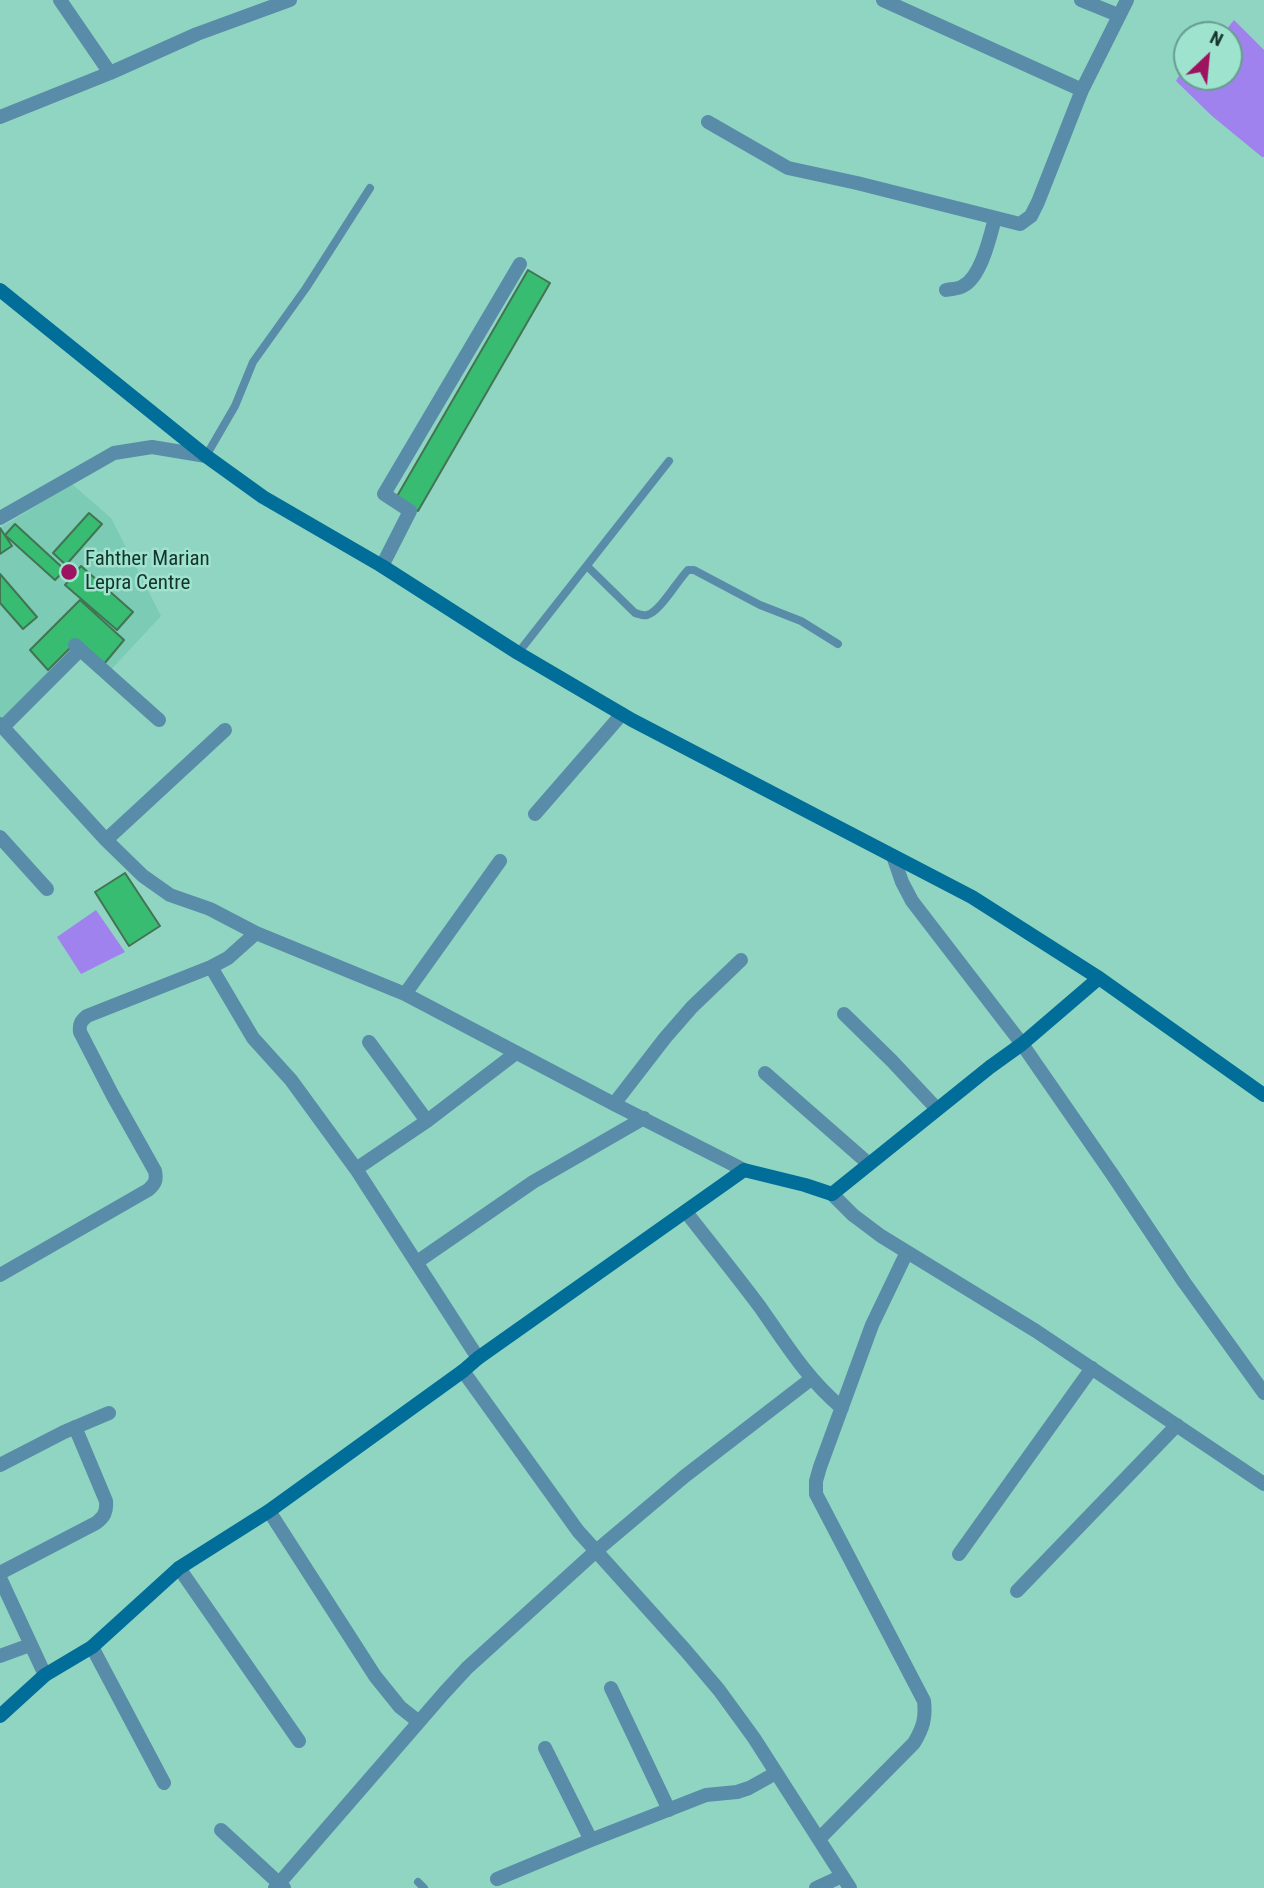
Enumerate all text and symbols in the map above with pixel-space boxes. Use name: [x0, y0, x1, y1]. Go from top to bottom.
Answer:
north arrow: [1173, 21, 1243, 91]
text: N: [1206, 26, 1227, 51]
place label: Fahther Marian Lepra Centre: [85, 547, 210, 597]
marker: Fahther Marian Lepra Centre: [59, 562, 79, 582]

